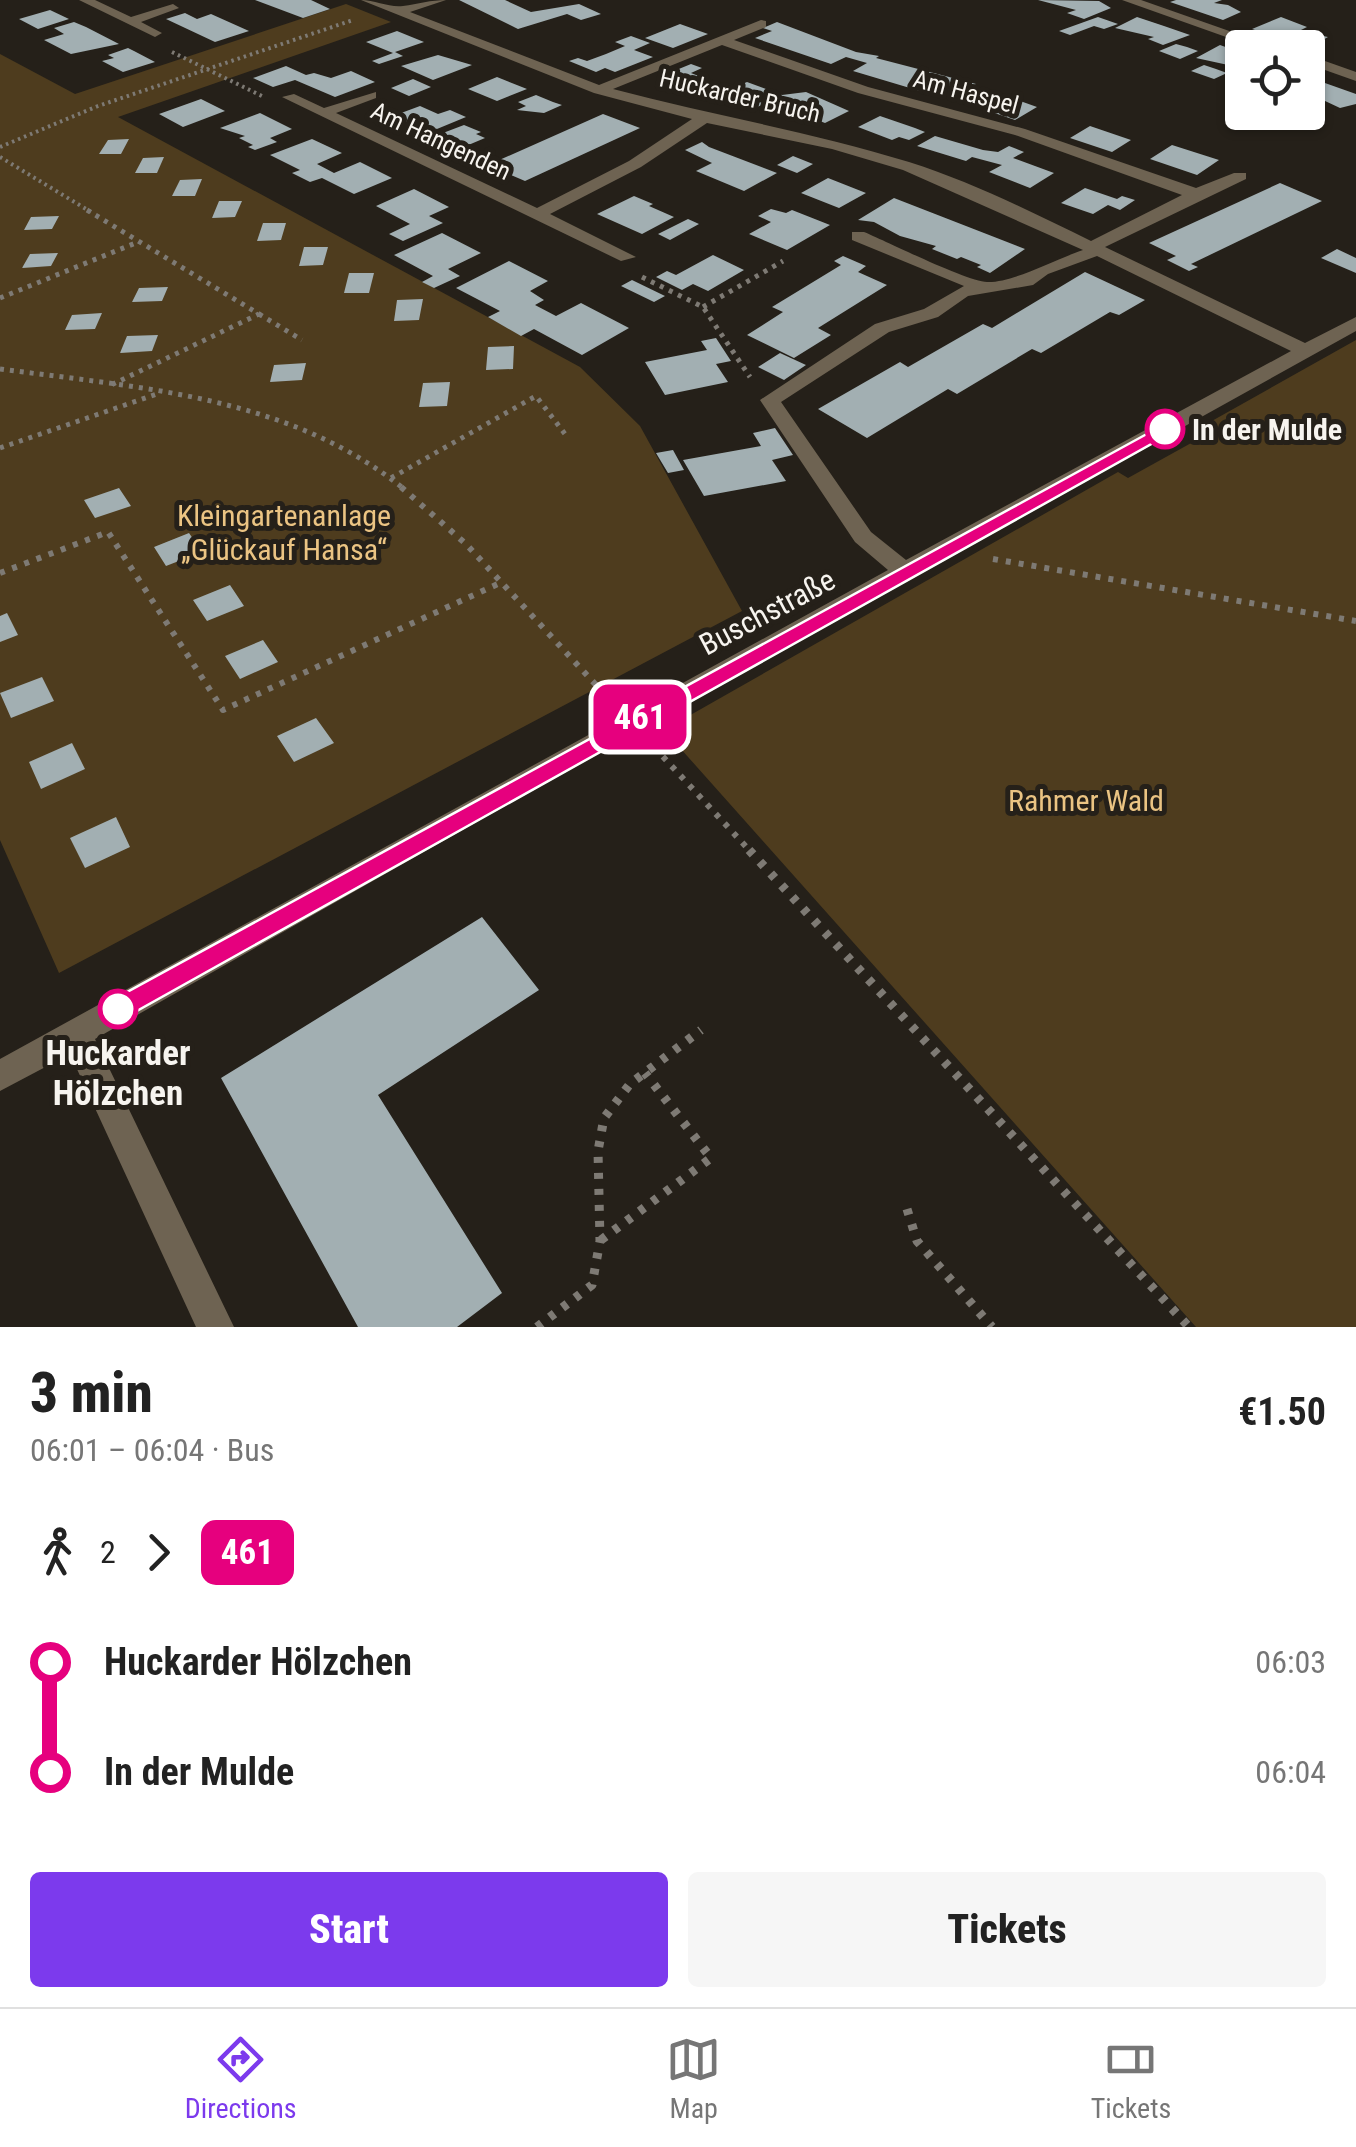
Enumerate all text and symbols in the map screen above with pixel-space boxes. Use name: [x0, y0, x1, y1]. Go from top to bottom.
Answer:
map controls: [1225, 30, 1325, 130]
button: locate: [1225, 30, 1325, 130]
street label: Huckarder Bruch: [657, 63, 823, 129]
street label: Am Haspel: [910, 64, 1022, 120]
street label: Am Hangenden: [366, 96, 516, 186]
marker: In der Mulde: [1146, 410, 1184, 448]
place label: In der Mulde: [1192, 412, 1342, 447]
park label: Kleingartenanlage „Glückauf Hansa“: [177, 498, 391, 567]
street label: Buschstraße: [693, 562, 841, 662]
line badge: 461: [582, 684, 698, 750]
text: 461: [613, 697, 667, 738]
park label: Rahmer Wald: [1008, 783, 1164, 818]
marker: Huckarder Hölzchen: [99, 990, 137, 1028]
place label: Huckarder Hölzchen: [46, 1033, 190, 1114]
text: 3 min: [30, 1361, 153, 1425]
text: €1.50: [1238, 1390, 1326, 1434]
text: 06:01 – 06:04 · Bus: [30, 1431, 274, 1469]
icon: walk: [30, 1525, 85, 1580]
icon: forward: [131, 1525, 186, 1580]
text: 461: [221, 1532, 274, 1573]
text: 2: [100, 1533, 116, 1571]
text: Huckarder Hölzchen: [104, 1640, 412, 1684]
text: 06:03: [1255, 1643, 1326, 1681]
text: In der Mulde: [104, 1750, 294, 1794]
text: 06:04: [1255, 1753, 1326, 1791]
button: Start: [30, 1872, 668, 1987]
button: Tickets: [688, 1872, 1326, 1987]
tab: Directions: [185, 2032, 297, 2125]
tab: Map: [666, 2032, 721, 2125]
tab: Tickets: [1091, 2032, 1171, 2125]

